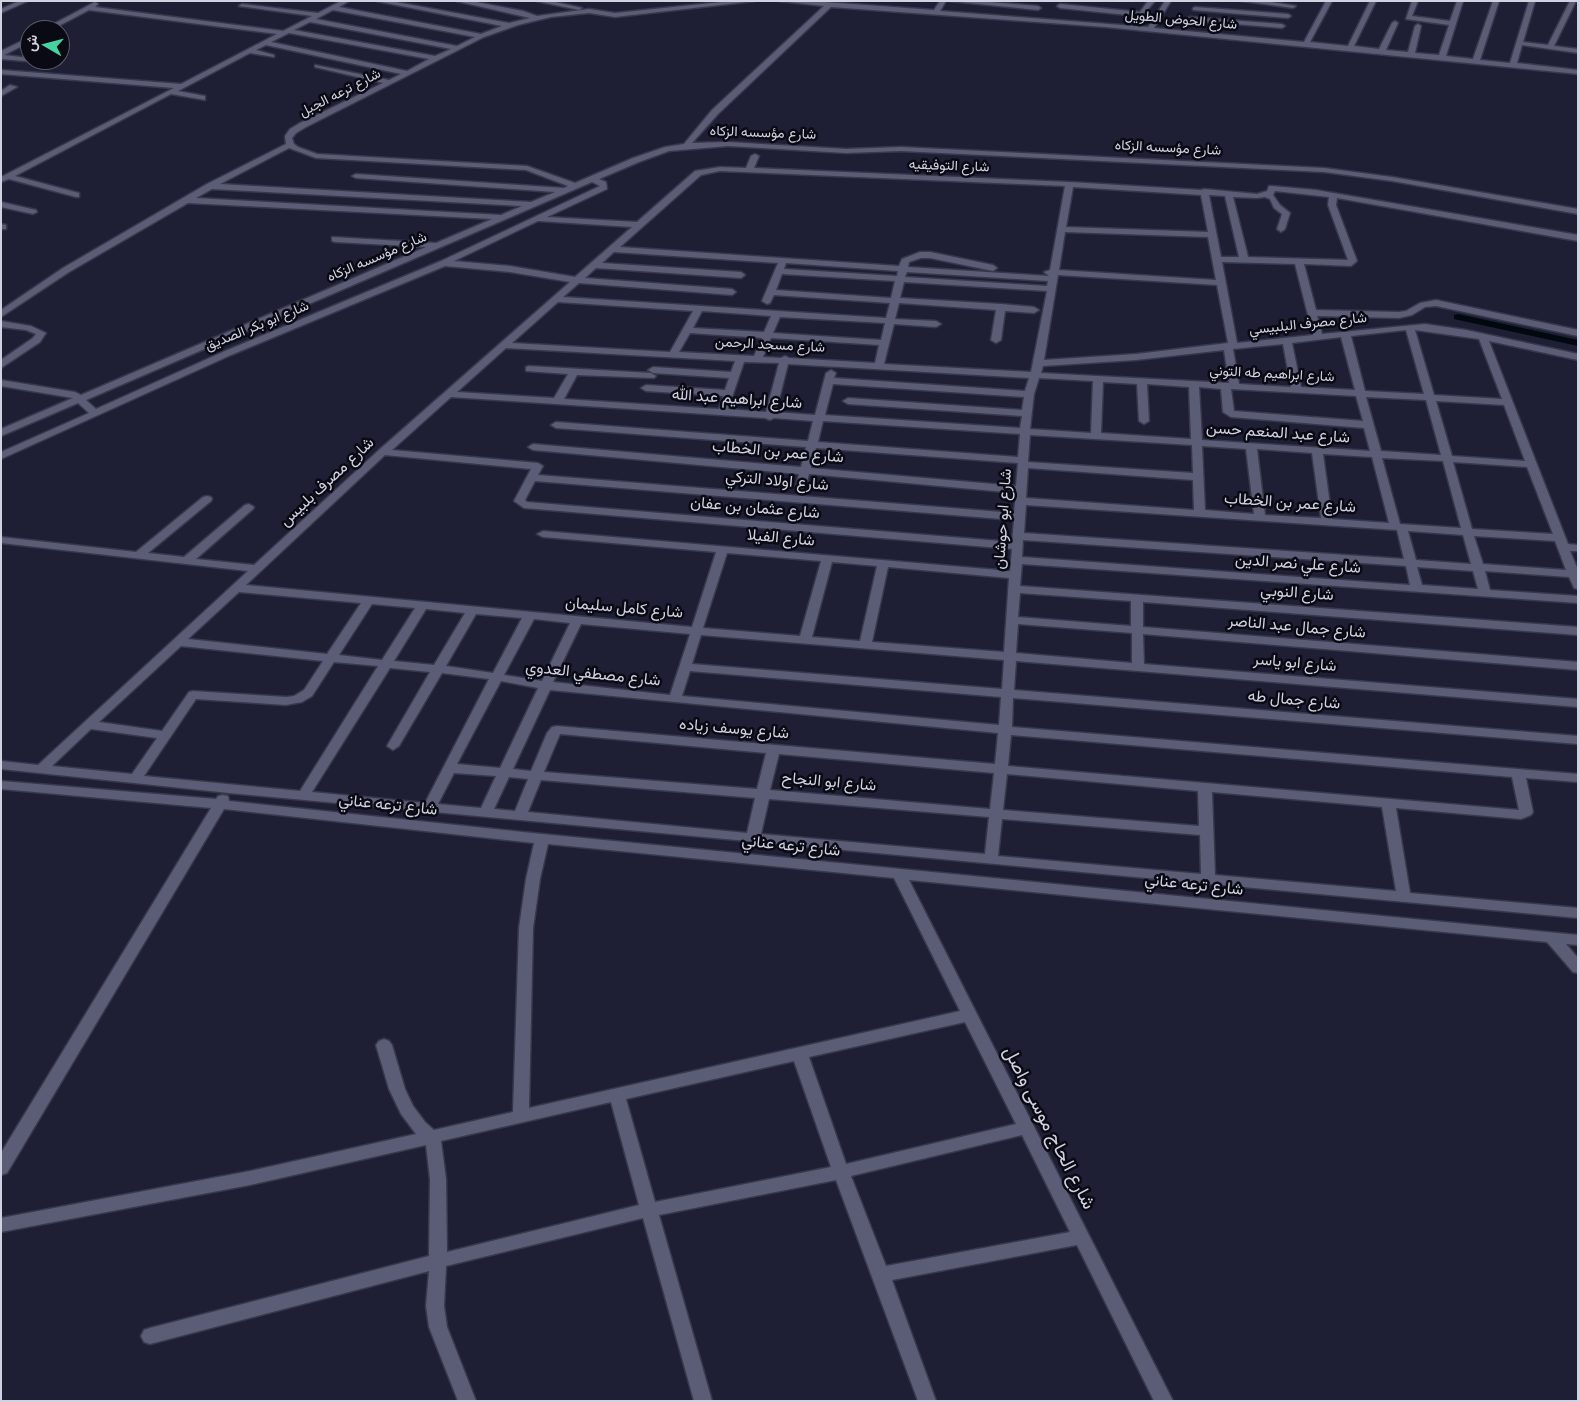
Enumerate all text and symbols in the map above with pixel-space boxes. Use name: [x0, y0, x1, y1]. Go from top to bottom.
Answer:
street label: شارع الحوض الطويل: [1124, 7, 1238, 33]
north arrow: [20, 20, 70, 70]
text: ش: [20, 33, 41, 53]
street label: شارع ترعه الجبل: [296, 65, 384, 121]
street label: شارع مؤسسه الزكاه: [709, 123, 817, 143]
street label: شارع مؤسسه الزكاه: [1114, 137, 1222, 159]
street label: شارع التوفيقيه: [908, 156, 990, 176]
street label: شارع مؤسسه الزكاه: [325, 228, 429, 286]
street label: شارع ابو بكر الصديق: [203, 298, 311, 354]
street label: شارع مصرف البلبيسي: [1248, 309, 1368, 339]
street label: شارع مسجد الرحمن: [714, 334, 826, 356]
street label: شارع ابراهيم طه التوني: [1209, 362, 1335, 386]
street label: شارع ابراهيم عبد الله: [671, 385, 803, 413]
street label: شارع عبد المنعم حسن: [1205, 418, 1351, 448]
street label: شارع مصرف بلبيس: [276, 433, 378, 531]
street label: شارع عمر بن الخطاب: [711, 437, 845, 467]
street label: شارع اولاد التركي: [724, 467, 830, 495]
street label: شارع ابو حوشان: [990, 468, 1016, 570]
street label: شارع عمر بن الخطاب: [1223, 489, 1357, 517]
street label: شارع عثمان بن عفان: [690, 493, 820, 523]
street label: شارع الفيلا: [746, 525, 816, 551]
street label: شارع علي نصر الدين: [1234, 550, 1362, 578]
street label: شارع النوبي: [1260, 581, 1334, 605]
street label: شارع كامل سليمان: [564, 593, 684, 623]
street label: شارع جمال عبد الناصر: [1227, 611, 1367, 643]
street label: شارع ابو ياسر: [1253, 650, 1337, 676]
street label: شارع مصطفي العدوي: [524, 657, 662, 691]
street label: شارع جمال طه: [1247, 686, 1341, 714]
street label: شارع يوسف زياده: [678, 715, 790, 743]
street label: شارع ابو النجاح: [781, 768, 877, 796]
street label: شارع ترعه عناني: [338, 790, 438, 820]
street label: شارع ترعه عناني: [741, 831, 841, 861]
street label: شارع ترعه عناني: [1144, 870, 1244, 900]
street label: شارع الحاج موسى واصل: [998, 1043, 1100, 1213]

